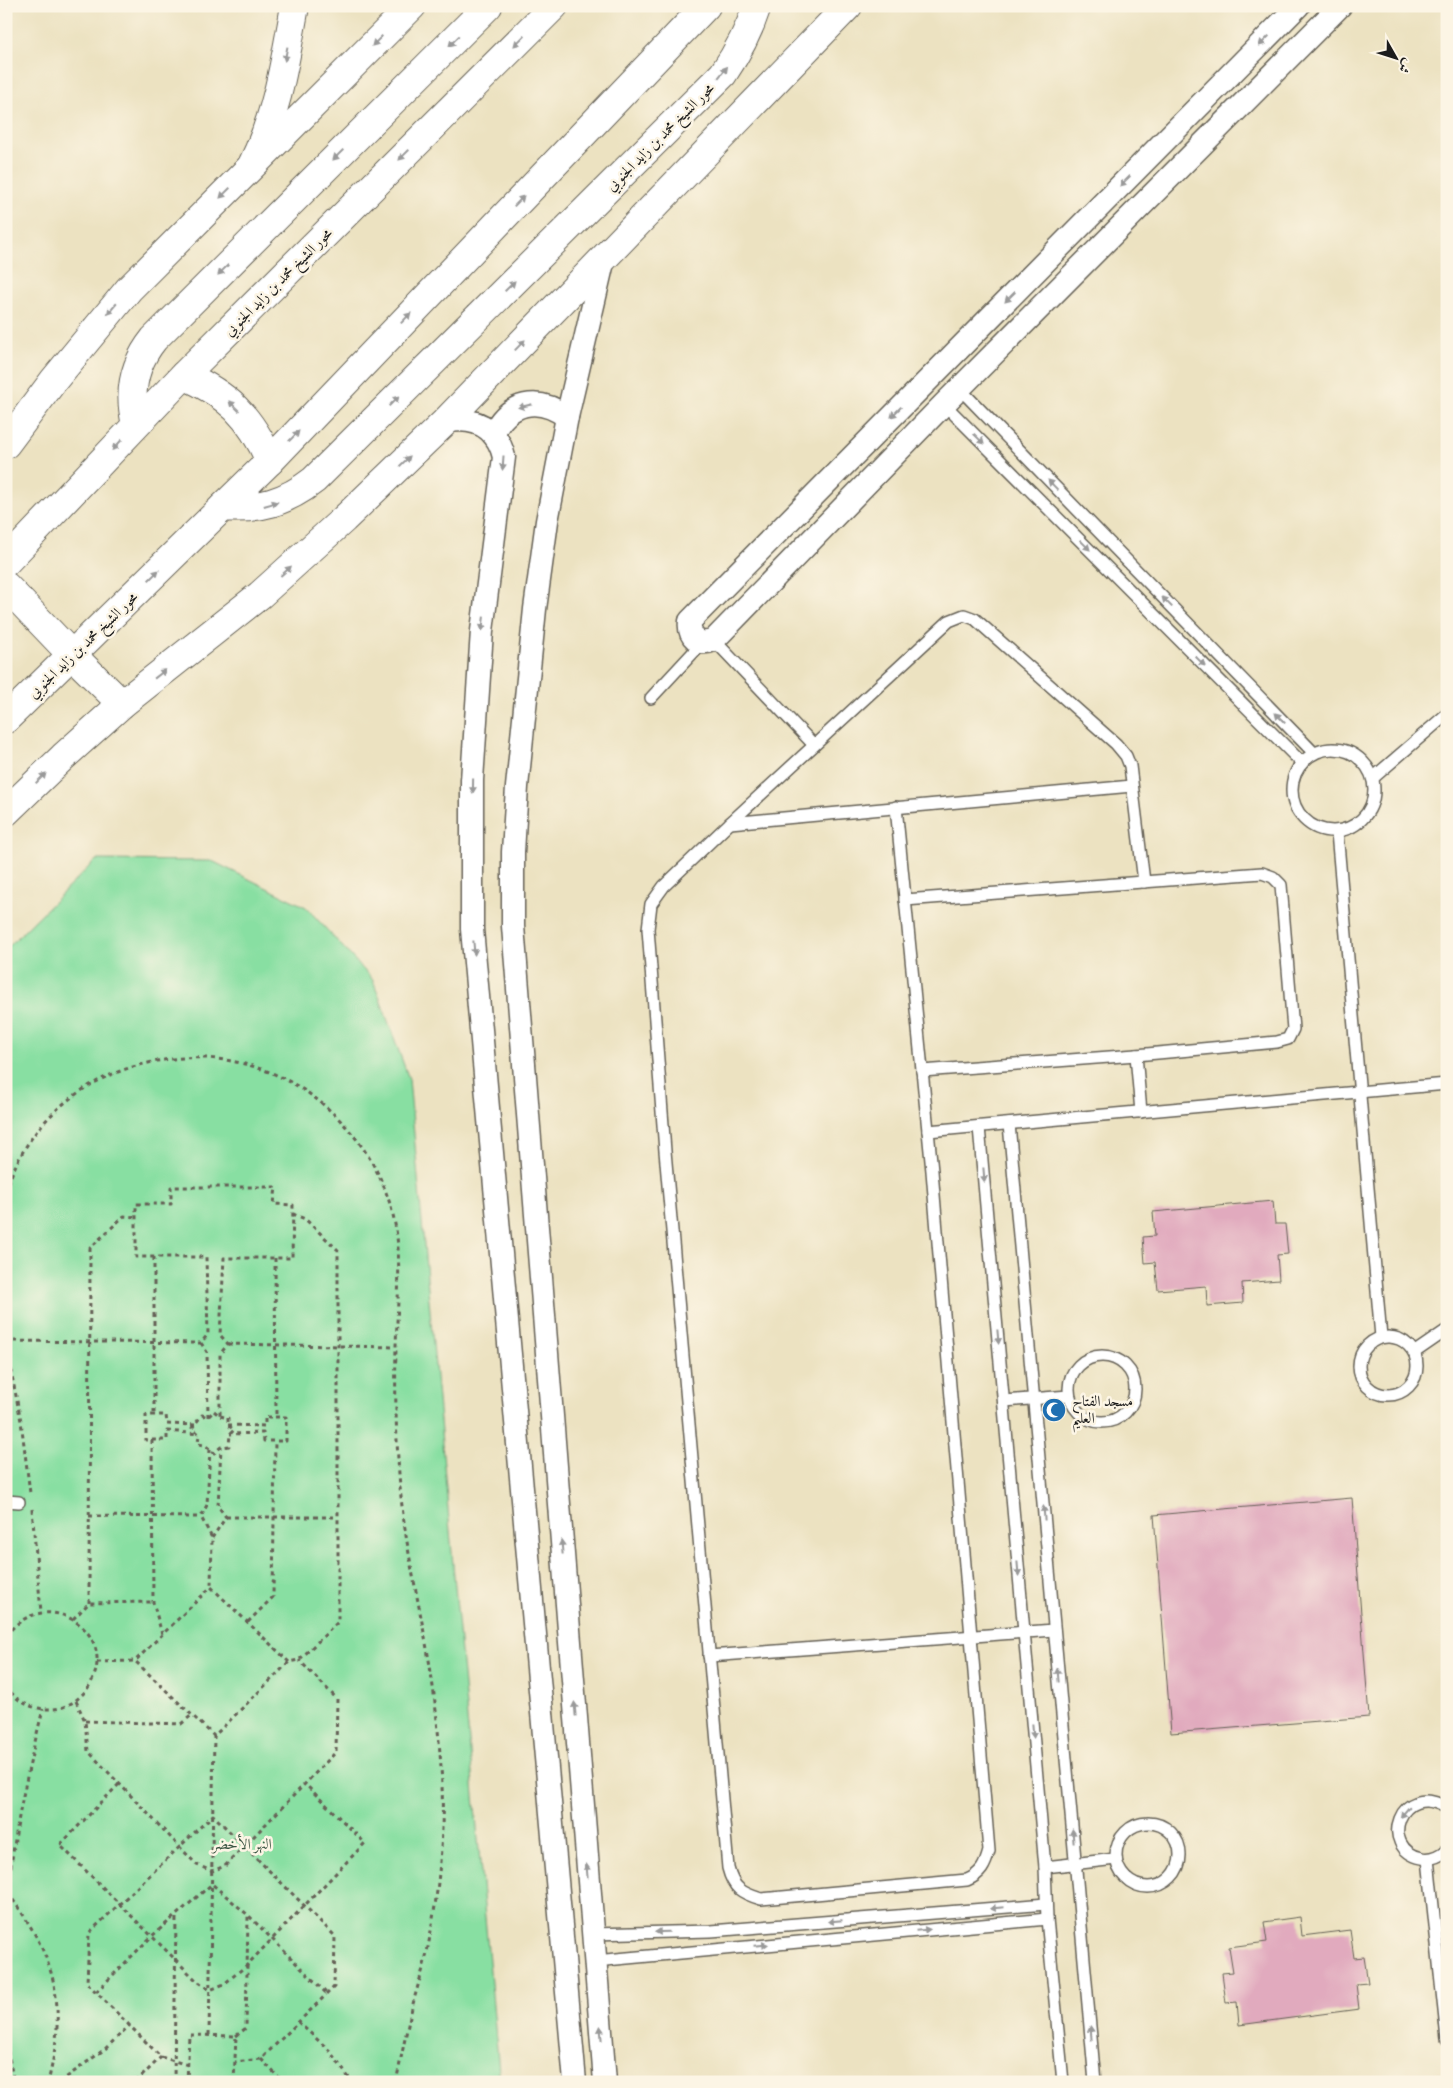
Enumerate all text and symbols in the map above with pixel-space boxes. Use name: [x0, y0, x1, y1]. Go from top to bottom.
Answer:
north arrow: [1370, 32, 1420, 82]
one-way arrow: [448, 34, 460, 46]
one-way arrow: [514, 34, 526, 46]
one-way arrow: [371, 35, 383, 47]
one-way arrow: [1258, 35, 1270, 47]
one-way arrow: [282, 47, 290, 63]
text: ش: [1395, 55, 1417, 77]
one-way arrow: [718, 66, 729, 79]
street label: محور الشيخ محمد بن زايد الجنوبي: [602, 79, 721, 198]
one-way arrow: [333, 149, 345, 161]
one-way arrow: [399, 149, 411, 161]
one-way arrow: [1119, 175, 1131, 187]
one-way arrow: [219, 187, 231, 199]
one-way arrow: [513, 196, 525, 208]
street label: محور الشيخ محمد بن زايد الجنوبي: [220, 224, 339, 343]
one-way arrow: [218, 264, 230, 276]
one-way arrow: [503, 280, 515, 292]
one-way arrow: [1005, 291, 1017, 303]
one-way arrow: [107, 303, 118, 315]
one-way arrow: [400, 313, 412, 325]
one-way arrow: [514, 340, 526, 352]
one-way arrow: [388, 395, 400, 407]
one-way arrow: [228, 400, 240, 412]
one-way arrow: [518, 402, 533, 410]
one-way arrow: [890, 406, 902, 418]
one-way arrow: [288, 430, 300, 442]
one-way arrow: [973, 433, 985, 445]
one-way arrow: [111, 438, 123, 450]
one-way arrow: [399, 455, 411, 467]
one-way arrow: [498, 455, 506, 471]
one-way arrow: [1048, 480, 1060, 492]
one-way arrow: [264, 499, 279, 507]
one-way arrow: [1079, 539, 1091, 551]
one-way arrow: [280, 566, 293, 577]
one-way arrow: [147, 569, 159, 581]
street label: محور الشيخ محمد بن زايد الجنوبي: [24, 588, 145, 706]
one-way arrow: [1161, 596, 1173, 608]
one-way arrow: [479, 616, 487, 632]
one-way arrow: [1194, 654, 1206, 666]
one-way arrow: [153, 668, 166, 679]
one-way arrow: [1274, 713, 1286, 725]
one-way arrow: [35, 772, 47, 784]
one-way arrow: [468, 778, 476, 794]
one-way arrow: [470, 941, 478, 957]
one-way arrow: [980, 1168, 988, 1184]
one-way arrow: [994, 1329, 1002, 1345]
place label: مسجد الفتاح العليم: [1072, 1392, 1133, 1433]
mosque icon: مسجد الفتاح العليم: [1041, 1397, 1067, 1423]
one-way arrow: [1039, 1505, 1047, 1521]
one-way arrow: [557, 1539, 565, 1555]
one-way arrow: [1015, 1561, 1023, 1577]
one-way arrow: [1054, 1666, 1062, 1682]
one-way arrow: [570, 1701, 578, 1717]
one-way arrow: [1029, 1723, 1037, 1739]
one-way arrow: [1399, 1806, 1410, 1819]
one-way arrow: [1069, 1828, 1077, 1844]
park label: النهر الأخضر: [210, 1833, 272, 1854]
one-way arrow: [583, 1863, 591, 1879]
one-way arrow: [989, 1904, 1005, 1912]
one-way arrow: [827, 1917, 843, 1925]
one-way arrow: [915, 1926, 931, 1934]
one-way arrow: [654, 1929, 670, 1937]
one-way arrow: [753, 1941, 769, 1949]
one-way arrow: [597, 2025, 605, 2041]
one-way arrow: [1086, 2025, 1094, 2041]

